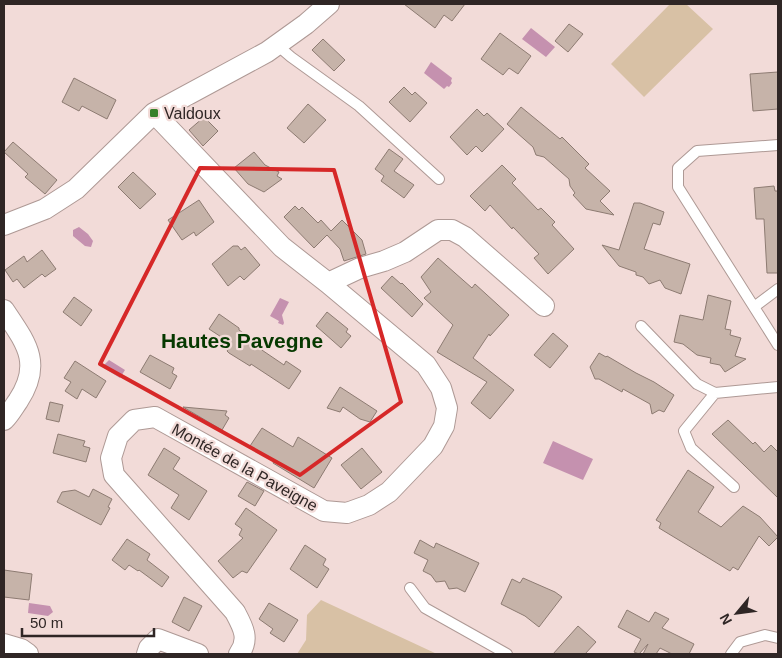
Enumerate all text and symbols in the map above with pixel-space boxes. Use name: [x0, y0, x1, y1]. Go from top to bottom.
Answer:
place label: Valdoux: [164, 105, 221, 122]
marker: Valdoux: [148, 107, 160, 119]
district label: Hautes Pavegne: [161, 329, 323, 352]
street label: Montée de la Paveigne: [169, 420, 321, 515]
north arrow: [712, 588, 762, 638]
scale bar: [22, 606, 155, 638]
text: N: [716, 611, 735, 628]
text: 50 m: [30, 614, 63, 631]

